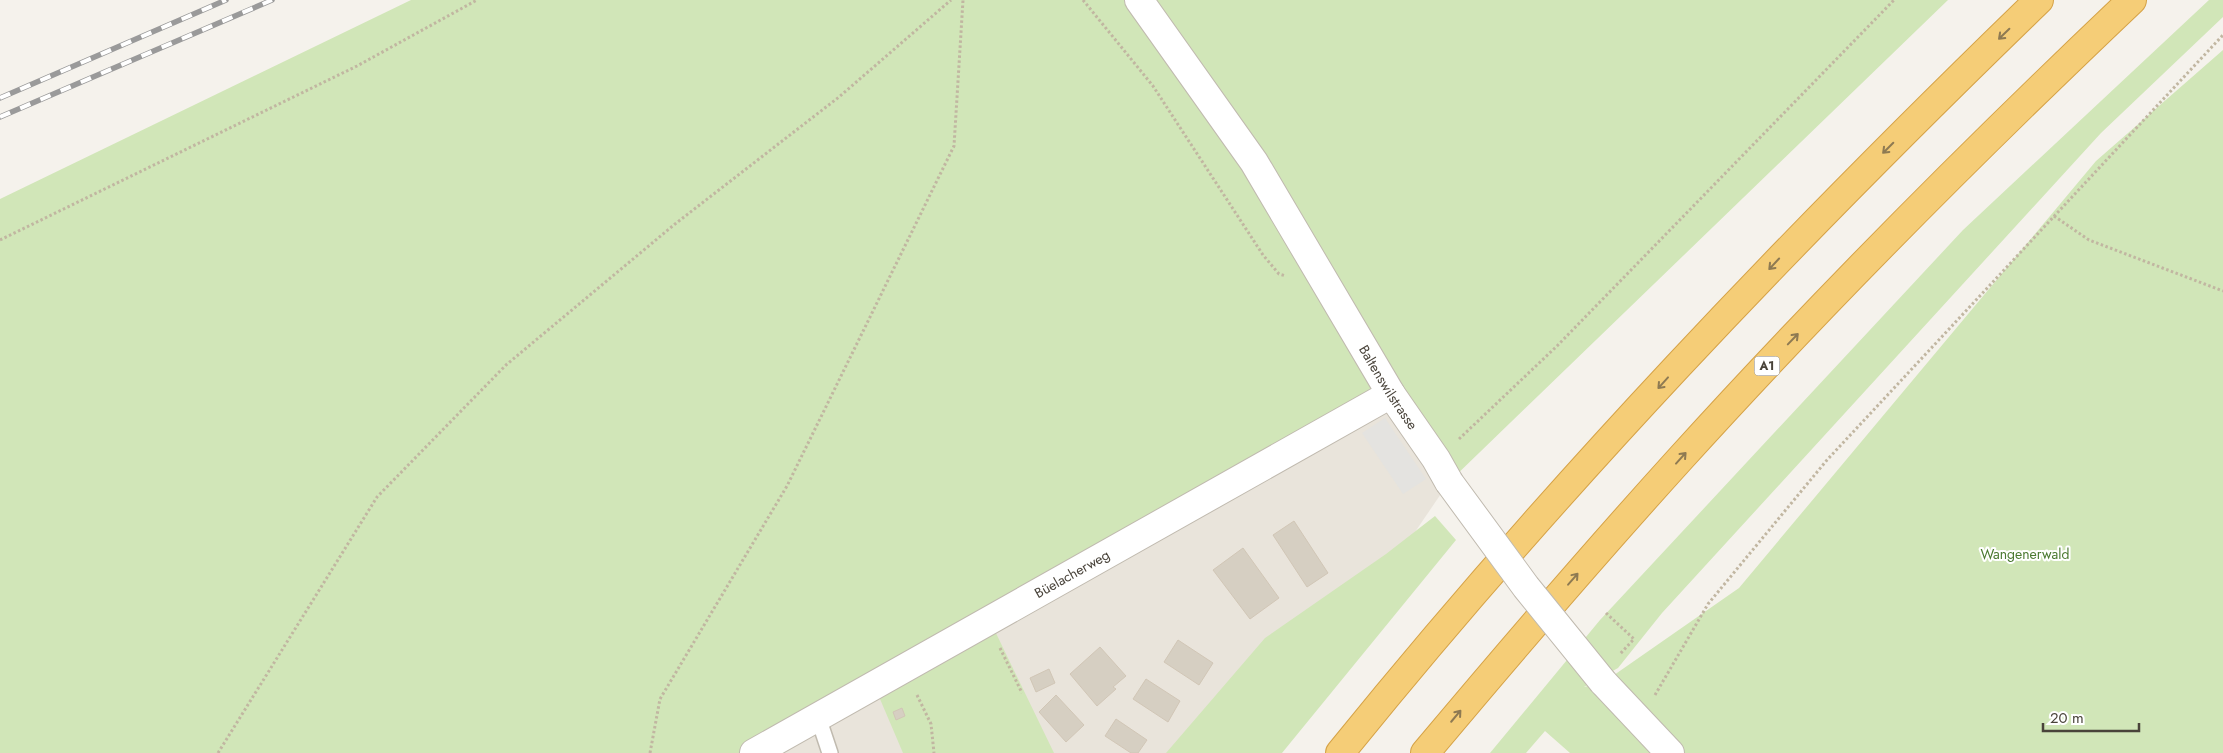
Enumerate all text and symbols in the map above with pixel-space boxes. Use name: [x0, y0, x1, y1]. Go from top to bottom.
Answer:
one-way arrow: [1997, 28, 2010, 40]
one-way arrow: [1882, 142, 1894, 154]
one-way arrow: [1768, 258, 1780, 271]
one-way arrow: [1786, 334, 1798, 346]
street label: Baltenswilstrasse: [1354, 341, 1423, 434]
road number: A1: [1754, 356, 1780, 376]
one-way arrow: [1657, 376, 1669, 389]
one-way arrow: [1675, 451, 1687, 464]
park label: Wangenerwald: [1981, 544, 2069, 564]
street label: Büelacherweg: [1031, 545, 1113, 603]
one-way arrow: [1568, 573, 1579, 586]
scale bar: [2043, 700, 2139, 732]
text: 20 m: [2050, 707, 2084, 729]
one-way arrow: [1451, 709, 1462, 722]

